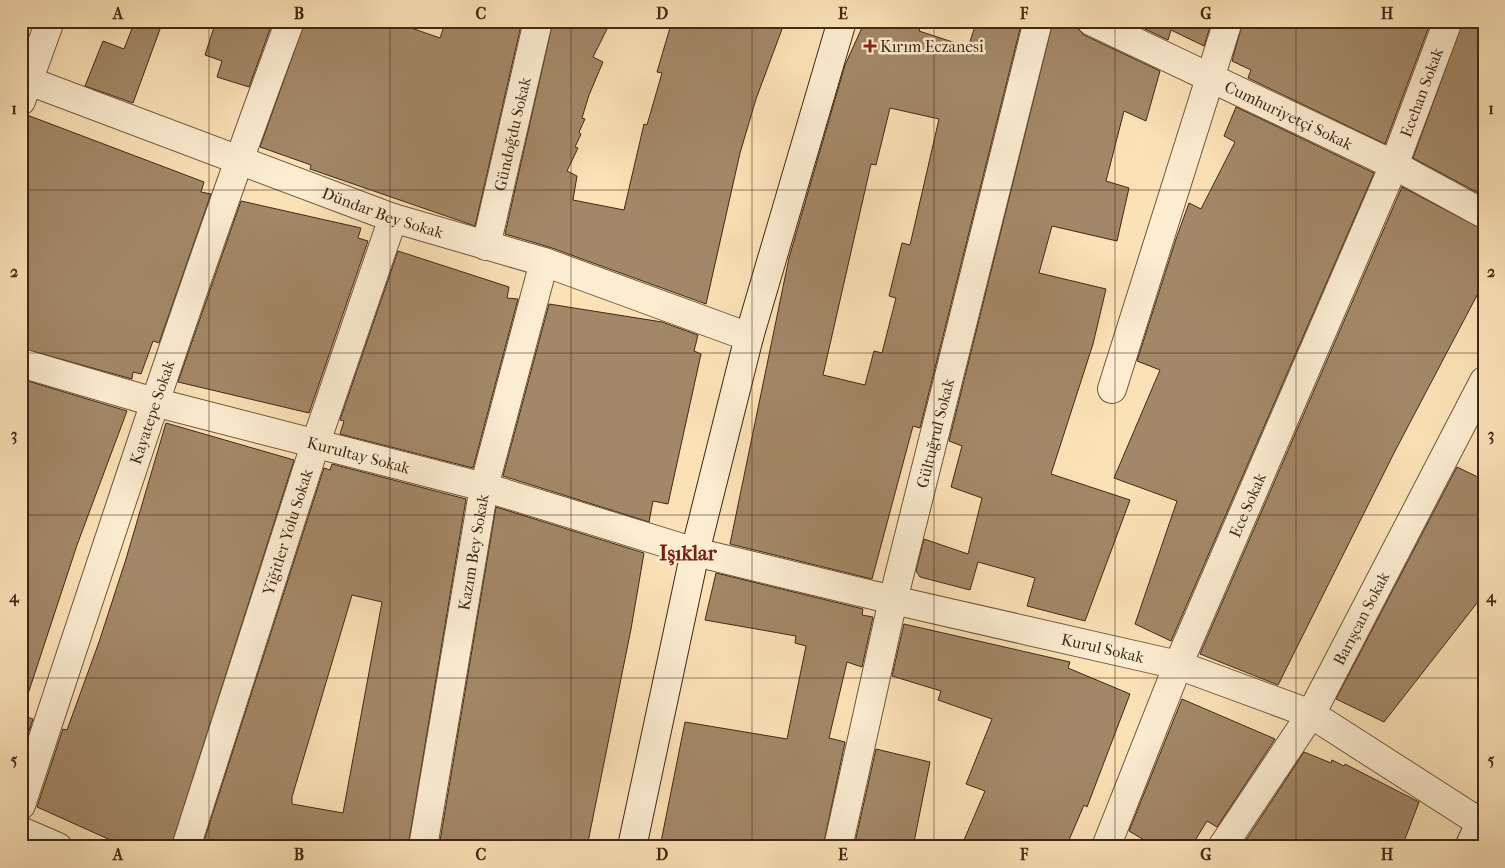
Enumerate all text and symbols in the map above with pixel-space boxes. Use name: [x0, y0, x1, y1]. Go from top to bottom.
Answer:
text: A: [112, 4, 124, 23]
text: B: [294, 4, 304, 23]
text: C: [476, 4, 487, 23]
text: D: [656, 4, 668, 23]
text: E: [838, 4, 848, 23]
text: F: [1019, 4, 1029, 23]
text: G: [1200, 4, 1212, 23]
text: H: [1381, 4, 1394, 23]
place label: Kırım Eczanesi: [880, 37, 984, 56]
marker: Kırım Eczanesi: [864, 40, 876, 52]
street label: Ecehan Sokak: [1396, 44, 1447, 140]
street label: Gündoğdu Sokak: [490, 74, 534, 193]
street label: Cumhuriyetçi Sokak: [1222, 76, 1357, 154]
text: 1: [11, 99, 17, 118]
text: 1: [1488, 99, 1494, 118]
street label: Dündar Bey Sokak: [319, 183, 446, 242]
text: 2: [10, 262, 18, 281]
text: 2: [1487, 262, 1495, 281]
street label: Kayatepe Sokak: [125, 357, 178, 467]
street label: Gültuğrul Sokak: [912, 376, 958, 490]
text: 3: [11, 425, 17, 445]
text: 3: [1488, 425, 1494, 445]
street label: Kurultay Sokak: [305, 432, 413, 477]
street label: Yiğitler Yolu Sokak: [258, 466, 316, 598]
street label: Ece Sokak: [1225, 469, 1270, 540]
street label: Kazım Bey Sokak: [454, 492, 492, 612]
district label: Işıklar: [659, 541, 718, 566]
street label: Barışcan Sokak: [1329, 568, 1393, 668]
text: 4: [8, 587, 20, 607]
text: 4: [1485, 587, 1497, 607]
street label: Kurul Sokak: [1060, 629, 1147, 667]
text: 5: [11, 750, 18, 769]
text: 5: [1488, 750, 1495, 769]
text: A: [112, 845, 124, 864]
text: B: [294, 845, 304, 864]
text: C: [476, 845, 487, 864]
text: D: [656, 845, 668, 864]
text: E: [838, 845, 848, 864]
text: F: [1019, 845, 1029, 864]
text: G: [1200, 845, 1212, 864]
text: H: [1381, 845, 1394, 864]

